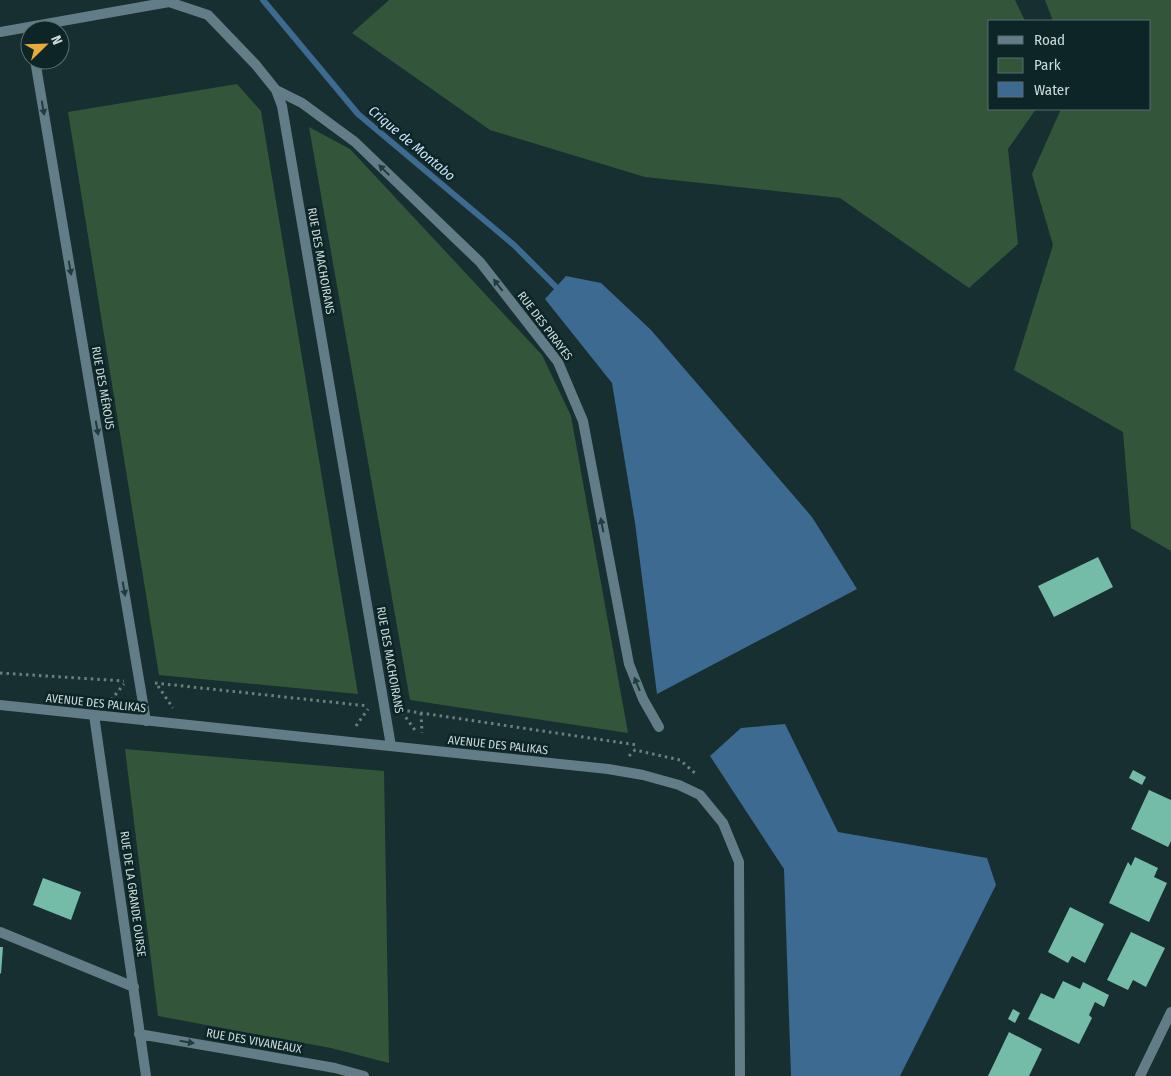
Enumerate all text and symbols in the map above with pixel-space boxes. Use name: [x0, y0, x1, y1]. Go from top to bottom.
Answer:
north arrow: [20, 20, 70, 70]
legend: [988, 20, 1151, 110]
text: Road: [1034, 31, 1065, 49]
text: N: [47, 33, 66, 47]
text: Park: [1034, 56, 1061, 74]
text: Water: [1034, 81, 1070, 99]
one-way arrow: [40, 100, 48, 116]
water label: Crique de Montabo: [365, 102, 458, 185]
one-way arrow: [378, 164, 390, 176]
street label: RUE DES MACHOIRANS: [305, 207, 337, 315]
one-way arrow: [67, 261, 75, 277]
one-way arrow: [493, 279, 504, 292]
street label: RUE DES PIRAYES: [515, 289, 575, 363]
street label: RUE DES MÉROUS: [89, 345, 118, 431]
one-way arrow: [94, 421, 102, 437]
one-way arrow: [598, 517, 606, 533]
one-way arrow: [121, 581, 129, 597]
street label: RUE DES MACHOIRANS: [374, 606, 406, 714]
one-way arrow: [632, 677, 640, 691]
street label: AVENUE DES PALIKAS: [45, 691, 147, 715]
street label: AVENUE DES PALIKAS: [447, 733, 549, 757]
street label: RUE DE LA GRANDE OURSE: [117, 830, 149, 958]
street label: RUE DES VIVANEAUX: [205, 1026, 303, 1056]
one-way arrow: [179, 1038, 195, 1046]

